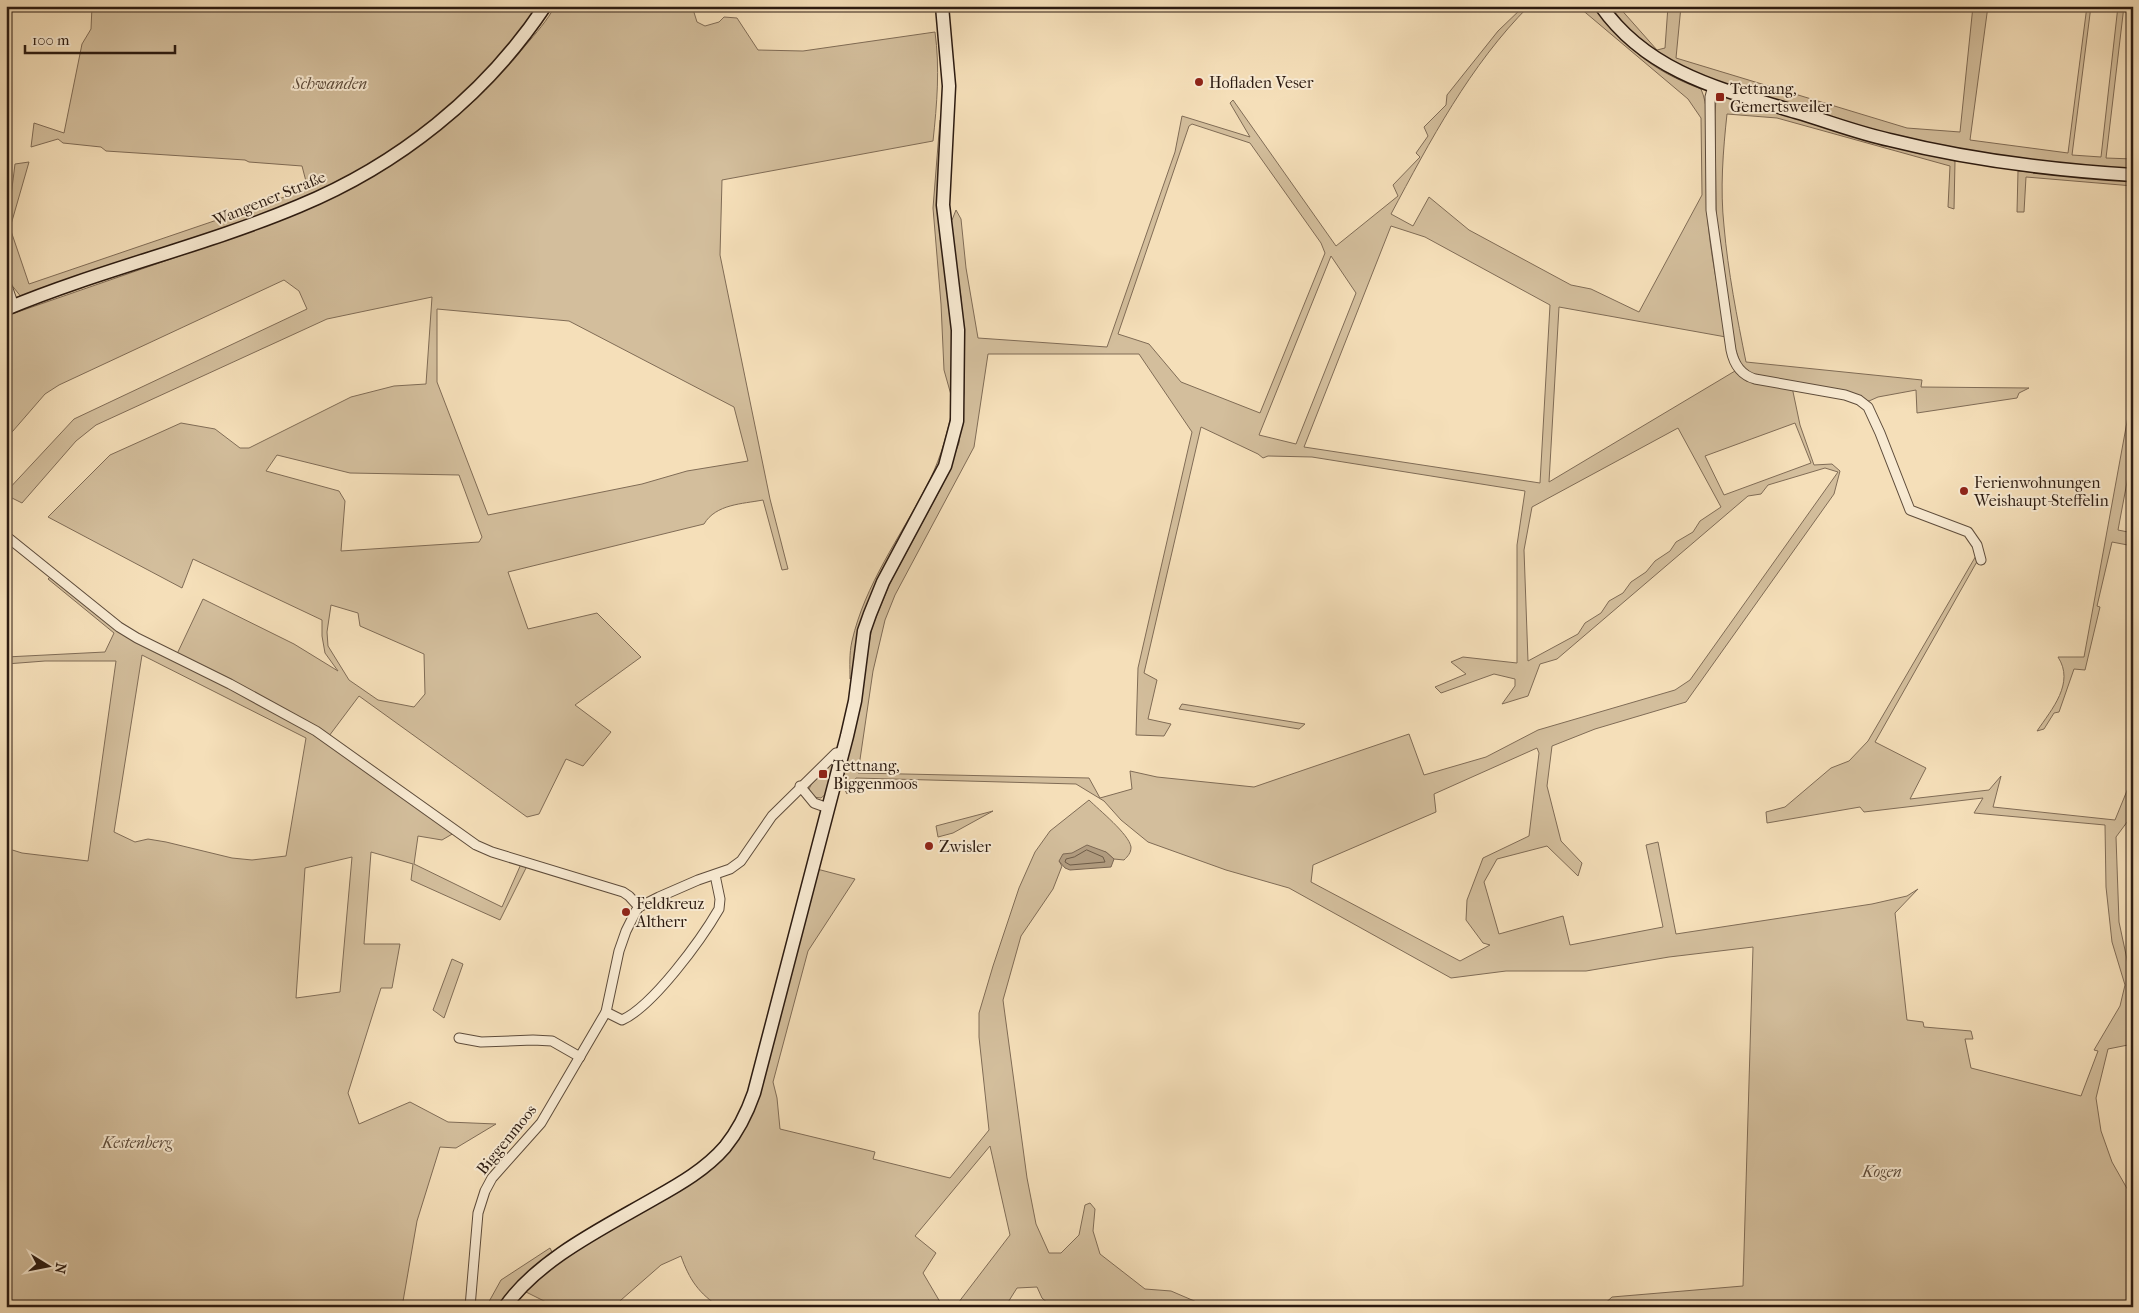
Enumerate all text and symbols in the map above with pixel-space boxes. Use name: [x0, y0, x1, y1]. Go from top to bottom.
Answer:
scale bar: [25, 22, 175, 54]
text: 100 m: [32, 31, 70, 49]
place label: Hofladen Veser: [1209, 73, 1314, 92]
park label: Schwanden: [292, 74, 367, 93]
marker: Hofladen Veser: [1193, 76, 1205, 88]
place label: Tettnang, Gemertsweiler: [1730, 79, 1832, 116]
marker: Tettnang, Gemertsweiler: [1714, 91, 1726, 103]
street label: Wangener Straße: [209, 167, 328, 230]
place label: Ferienwohnungen Weishaupt-Steffelin: [1973, 473, 2109, 510]
marker: Ferienwohnungen Weishaupt-Steffelin: [1958, 485, 1970, 497]
place label: Tettnang, Biggenmoos: [833, 756, 918, 793]
marker: Tettnang, Biggenmoos: [817, 768, 829, 780]
place label: Zwisler: [939, 837, 991, 856]
marker: Zwisler: [923, 840, 935, 852]
place label: Feldkreuz Altherr: [635, 894, 704, 931]
marker: Feldkreuz Altherr: [620, 906, 632, 918]
street label: Biggenmoos: [472, 1100, 540, 1178]
park label: Kestenberg: [101, 1133, 173, 1152]
park label: Kogen: [1861, 1162, 1902, 1181]
north arrow: [22, 1240, 72, 1290]
text: N: [51, 1261, 70, 1275]

